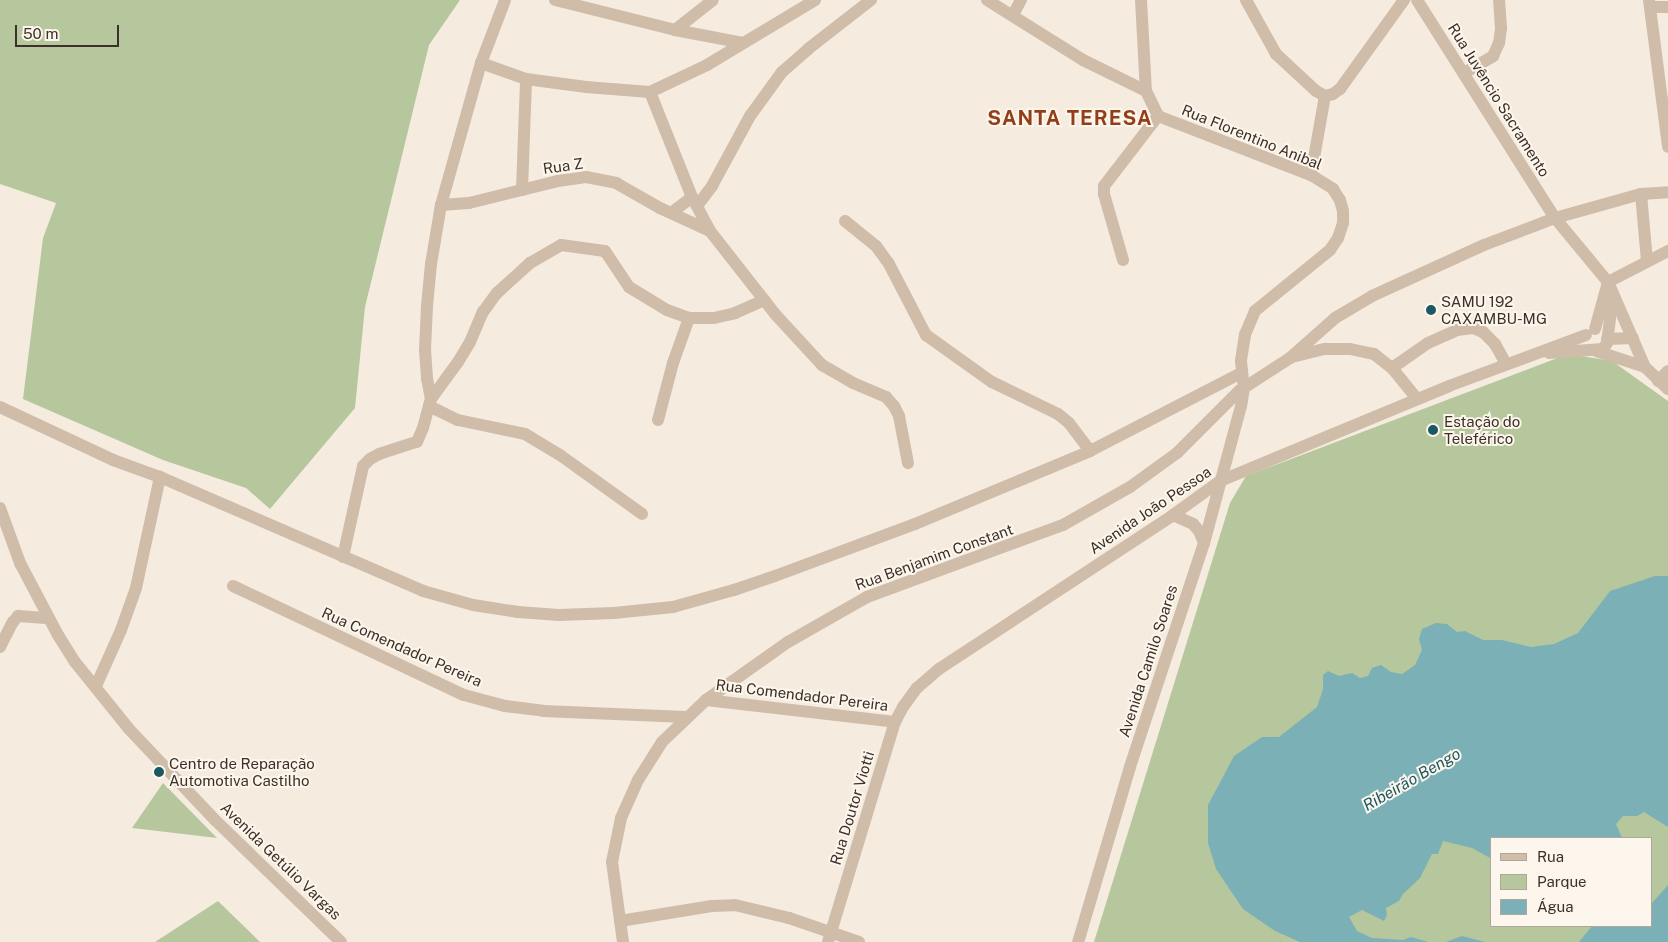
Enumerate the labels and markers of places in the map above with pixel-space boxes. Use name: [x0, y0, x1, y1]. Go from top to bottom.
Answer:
place label: SAMU 192 CAXAMBU-MG: [1441, 292, 1547, 327]
marker: SAMU 192 CAXAMBU-MG: [1425, 304, 1437, 316]
place label: Estação do Teleférico: [1444, 412, 1521, 447]
marker: Estação do Teleférico: [1426, 423, 1440, 437]
place label: Centro de Reparação Automotiva Castilho: [169, 754, 315, 789]
marker: Centro de Reparação Automotiva Castilho: [153, 766, 165, 778]

